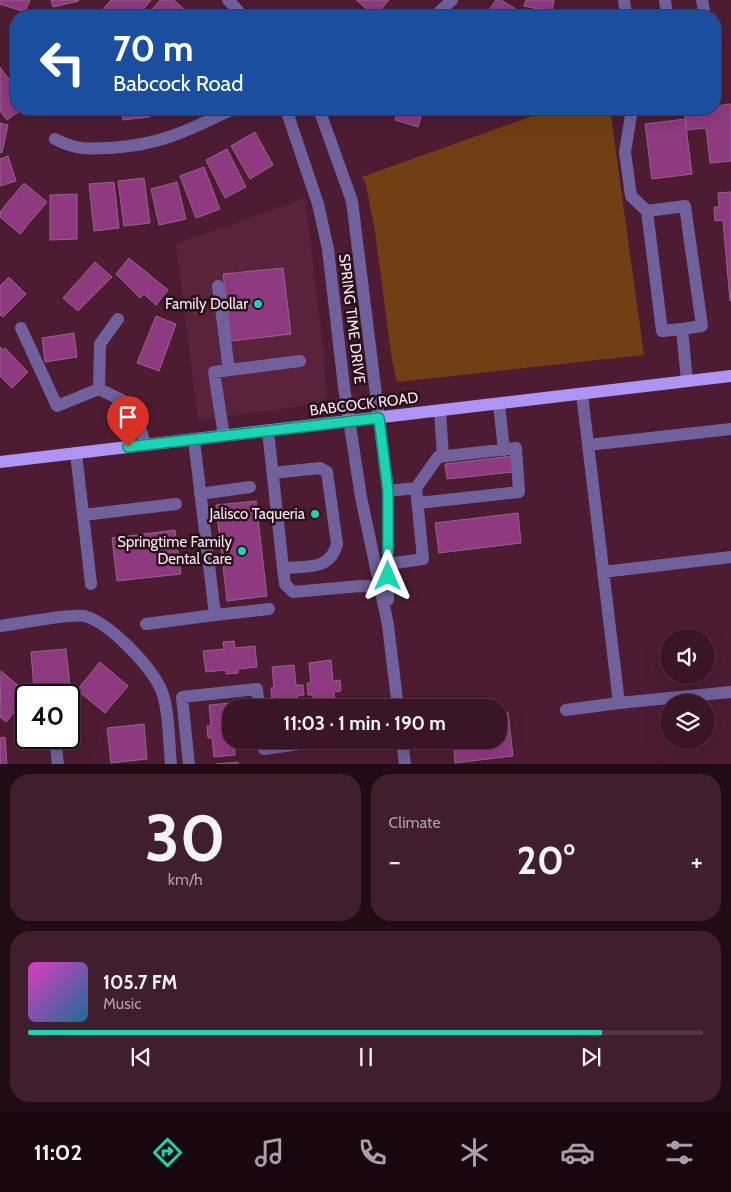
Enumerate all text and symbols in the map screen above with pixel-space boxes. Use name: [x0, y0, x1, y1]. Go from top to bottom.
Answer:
text: 70 m: [113, 27, 194, 70]
icon: left: [30, 30, 95, 95]
text: Babcock Road: [113, 70, 243, 97]
street label: SPRING TIME DRIVE: [335, 253, 369, 385]
place label: Family Dollar: [165, 295, 248, 313]
marker: Family Dollar: [252, 298, 264, 310]
street label: BABCOCK ROAD: [309, 388, 419, 420]
pin: [107, 396, 149, 447]
icon: arrive: [114, 403, 142, 431]
place label: Jalisco Taqueria: [209, 505, 306, 523]
marker: Jalisco Taqueria: [309, 508, 321, 520]
place label: Springtime Family Dental Care: [117, 533, 232, 568]
marker: Springtime Family Dental Care: [236, 545, 248, 557]
position arrow: [361, 549, 413, 601]
map controls: [660, 629, 715, 749]
button: sound: [660, 629, 715, 684]
speed limit sign: 40: [15, 684, 80, 749]
button: layers: [660, 694, 715, 749]
text: 11:03 · 1 min · 190 m: [283, 712, 446, 735]
text: 30: [145, 798, 226, 877]
text: Climate: [389, 813, 441, 832]
text: 20°: [517, 837, 575, 884]
text: −: [389, 844, 401, 878]
text: +: [691, 844, 703, 878]
text: km/h: [168, 870, 203, 889]
text: 105.7 FM: [103, 971, 177, 994]
text: Music: [103, 994, 141, 1013]
icon: previous: [127, 1043, 155, 1071]
icon: pause: [352, 1043, 380, 1071]
icon: next: [577, 1043, 605, 1071]
icon: directions: [150, 1135, 185, 1170]
icon: music: [252, 1135, 287, 1170]
icon: phone: [355, 1135, 390, 1170]
icon: climate: [457, 1135, 492, 1170]
icon: car: [560, 1135, 595, 1170]
icon: filters: [662, 1135, 697, 1170]
text: 11:02: [34, 1139, 82, 1166]

